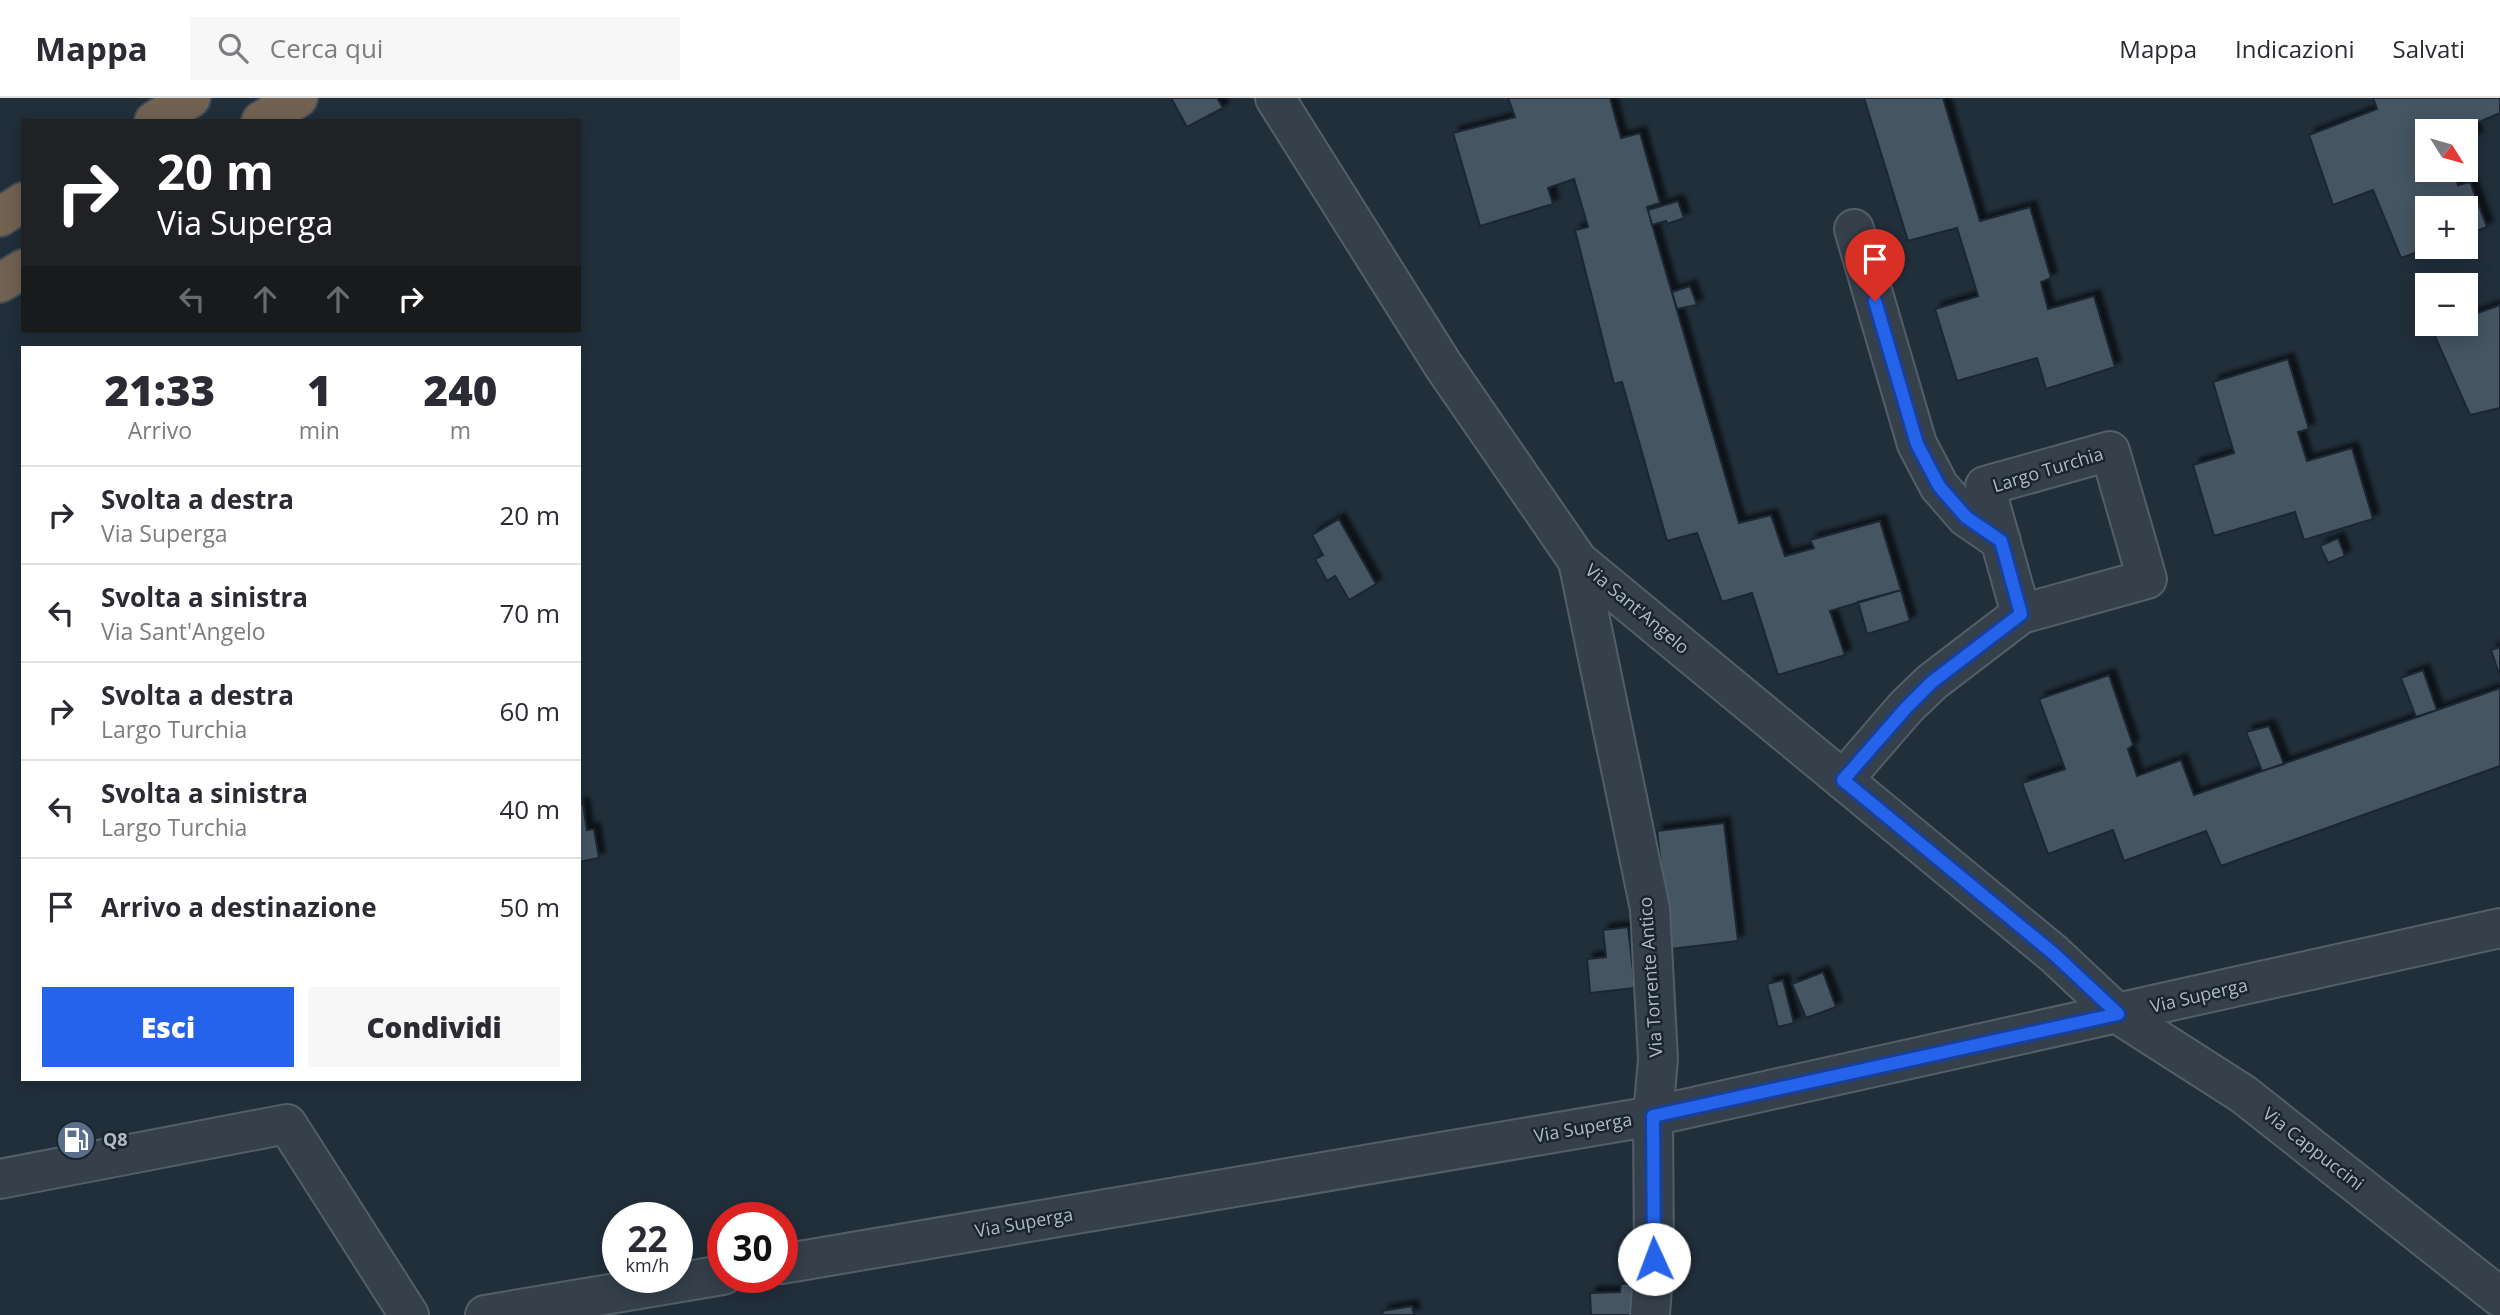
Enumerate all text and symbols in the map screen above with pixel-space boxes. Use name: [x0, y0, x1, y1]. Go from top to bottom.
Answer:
search box: [190, 17, 680, 80]
text: Mappa: [35, 26, 148, 71]
icon: search: [214, 29, 252, 67]
text: Cerca qui: [270, 30, 383, 66]
text: Mappa: [2119, 32, 2197, 65]
text: Indicazioni: [2235, 32, 2355, 65]
text: Salvati: [2393, 32, 2465, 65]
north arrow: [2415, 119, 2478, 182]
map controls: [2415, 119, 2478, 336]
text: 20 m: [157, 138, 274, 204]
icon: right: [42, 147, 133, 238]
button: +: [2415, 196, 2478, 259]
text: Via Superga: [157, 201, 333, 244]
pin: [1845, 229, 1905, 301]
icon: arrive: [1856, 240, 1894, 278]
button: −: [2415, 273, 2478, 336]
icon: left: [173, 280, 211, 318]
icon: ahead: [246, 280, 284, 318]
icon: ahead: [319, 280, 357, 318]
icon: right: [392, 280, 430, 318]
text: 21:33: [105, 361, 215, 418]
text: 1: [307, 361, 332, 418]
text: 240: [424, 361, 497, 418]
text: Arrivo: [128, 414, 192, 446]
text: min: [299, 414, 340, 446]
text: m: [450, 414, 471, 446]
street label: Largo Turchia: [1989, 441, 2106, 497]
text: Svolta a destra: [101, 481, 294, 517]
icon: right: [42, 496, 80, 534]
text: 20 m: [499, 497, 560, 533]
text: Via Superga: [101, 517, 228, 549]
street label: Via Sant'Angelo: [1581, 558, 1695, 659]
text: Svolta a sinistra: [101, 579, 308, 615]
icon: left: [42, 594, 80, 632]
text: 70 m: [499, 595, 560, 631]
text: Via Sant'Angelo: [101, 615, 266, 647]
text: Svolta a destra: [101, 677, 294, 713]
icon: right: [42, 692, 80, 730]
text: 60 m: [499, 693, 560, 729]
text: Largo Turchia: [101, 713, 247, 745]
text: Svolta a sinistra: [101, 775, 308, 811]
icon: left: [42, 790, 80, 828]
text: 40 m: [499, 791, 560, 827]
text: Largo Turchia: [101, 811, 247, 843]
icon: arrive: [42, 888, 80, 926]
text: Arrivo a destinazione: [101, 889, 377, 925]
text: 50 m: [499, 889, 560, 925]
street label: Via Torrente Antico: [1632, 896, 1668, 1058]
street label: Via Superga: [2148, 972, 2250, 1018]
button: Esci: [42, 987, 294, 1067]
button: Condividi: [308, 987, 560, 1067]
street label: Via Cappuccini: [2258, 1101, 2369, 1195]
street label: Via Superga: [1532, 1107, 1634, 1147]
fuel station icon: Q8: [55, 1119, 97, 1161]
place label: Q8: [103, 1127, 128, 1151]
speed limit sign: 30: [707, 1202, 798, 1293]
street label: Via Superga: [973, 1202, 1075, 1242]
text: 22: [627, 1215, 668, 1262]
position arrow: [1617, 1222, 1691, 1296]
text: km/h: [626, 1253, 669, 1277]

